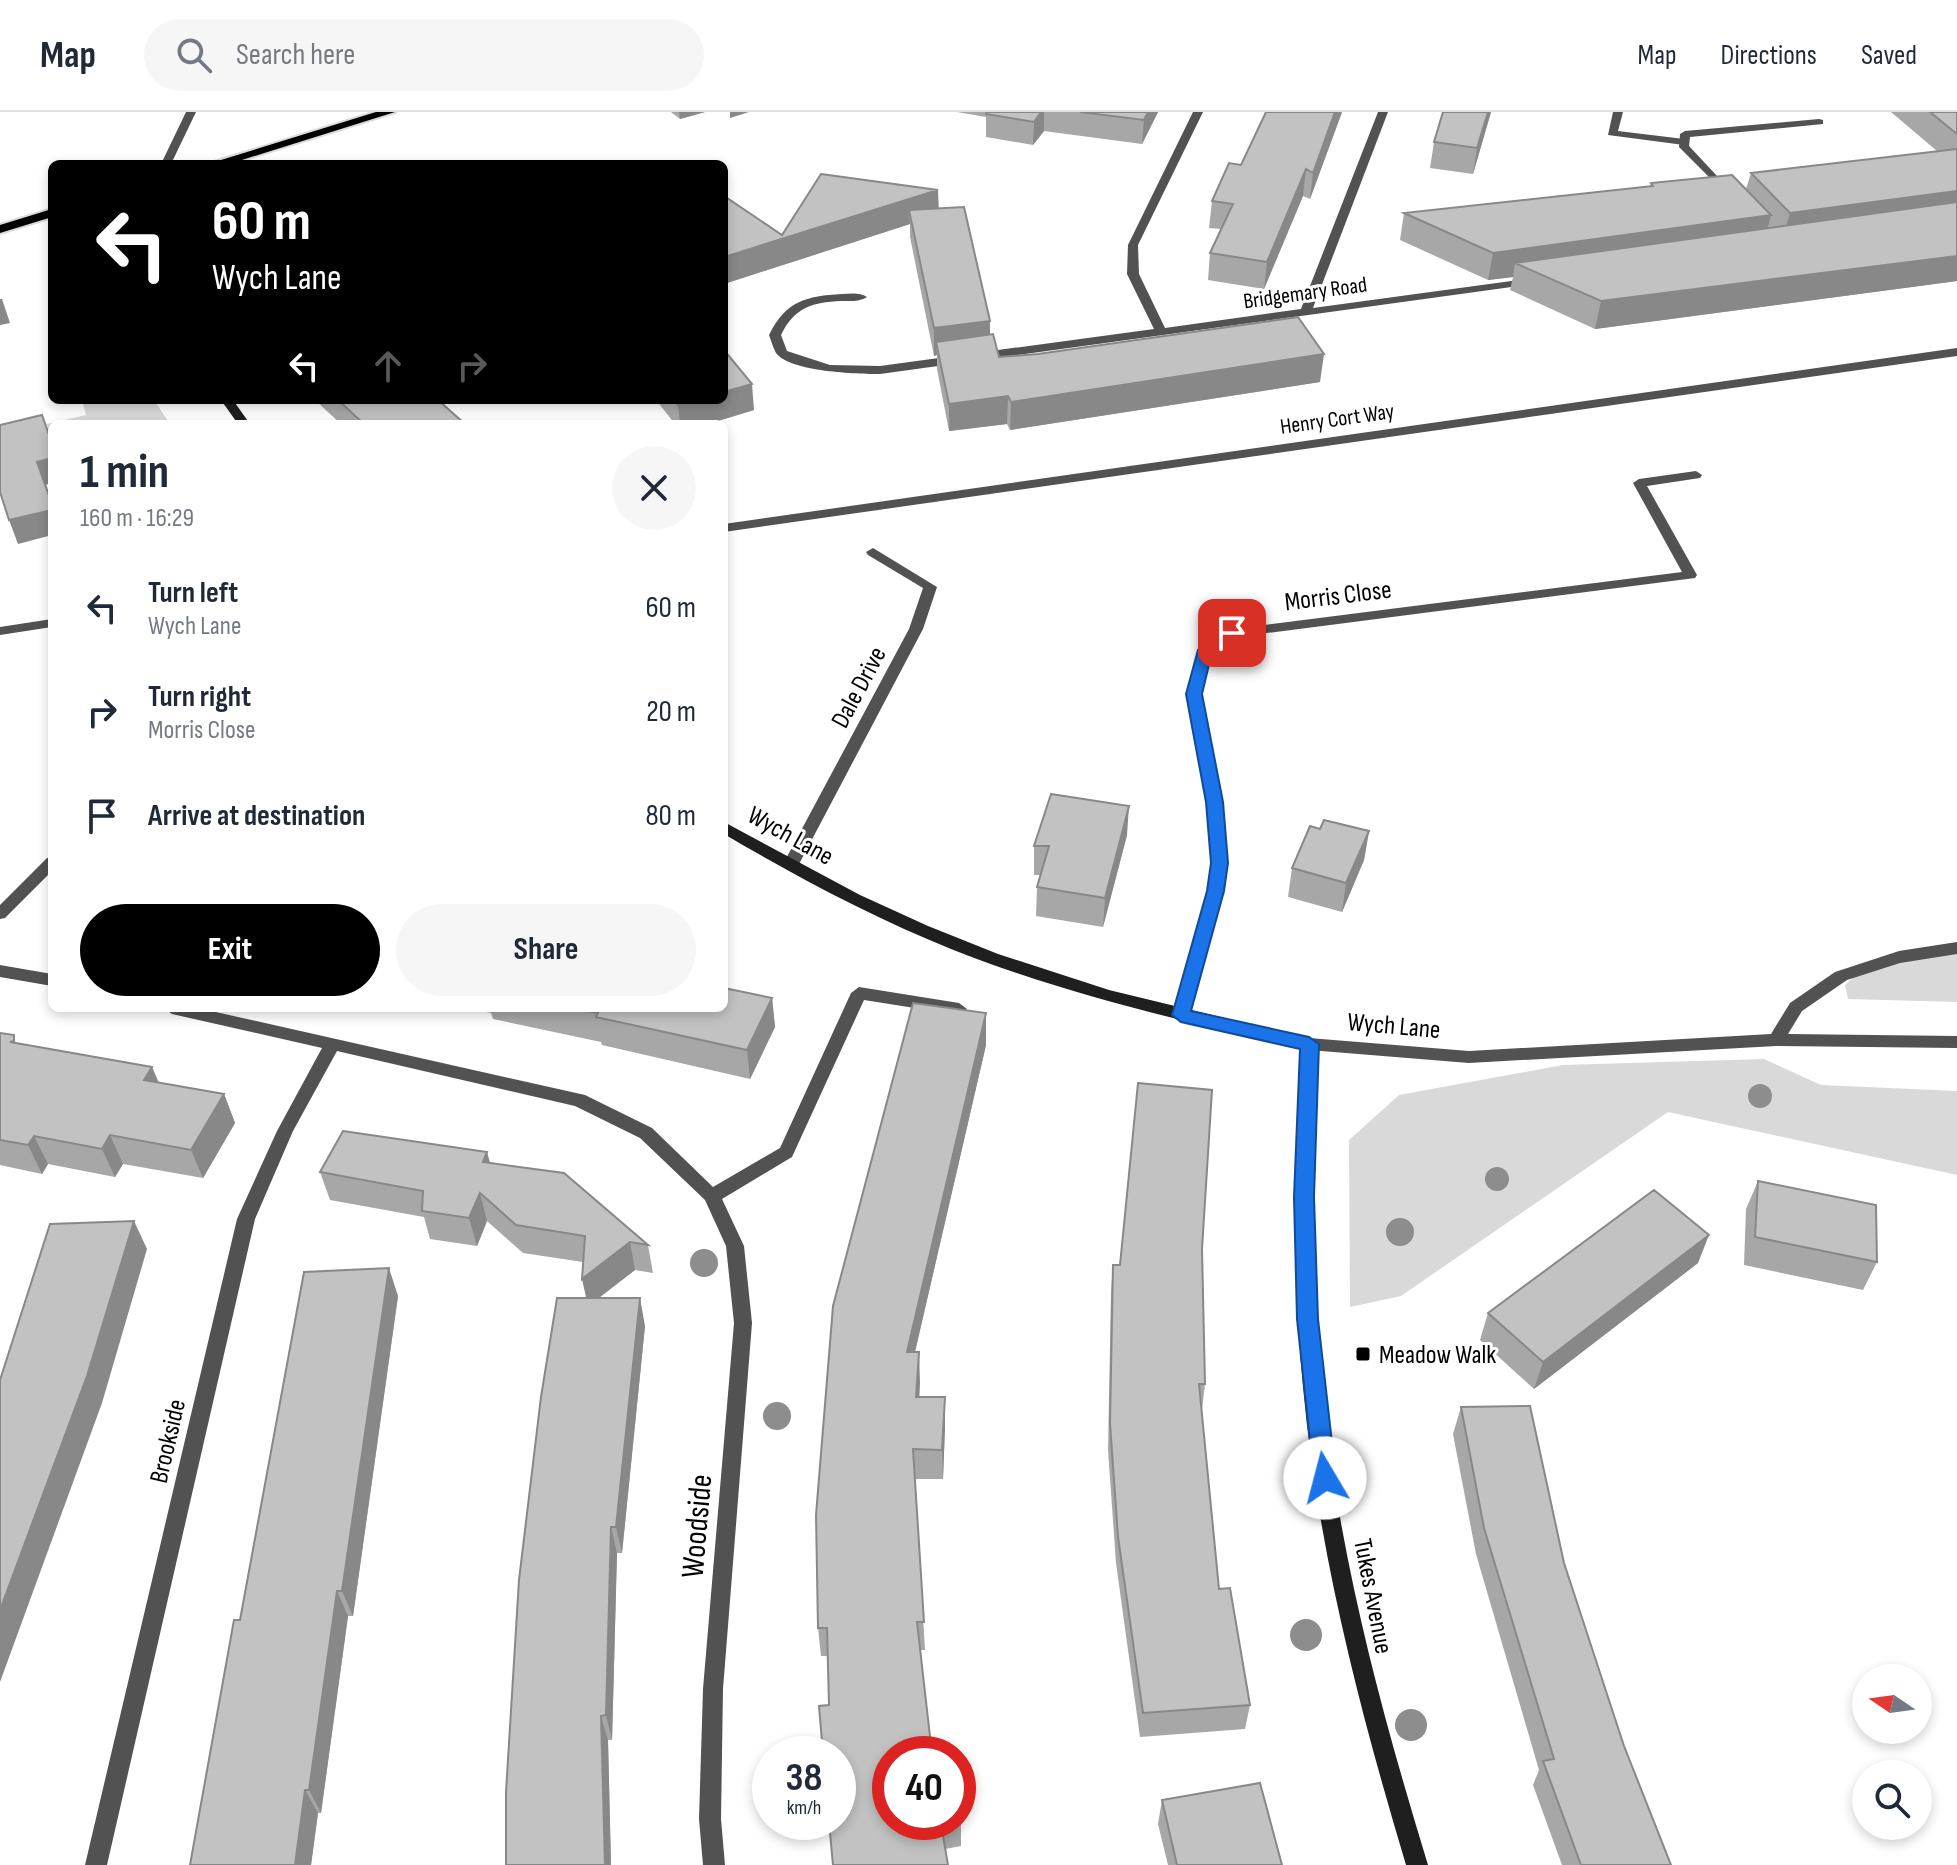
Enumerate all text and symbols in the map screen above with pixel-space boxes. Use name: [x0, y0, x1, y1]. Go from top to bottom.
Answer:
search box: [144, 19, 704, 91]
text: Map: [40, 33, 96, 78]
icon: search: [172, 33, 216, 77]
text: Search here: [236, 37, 355, 73]
text: Map: [1638, 39, 1677, 72]
text: Directions: [1721, 39, 1817, 72]
text: Saved: [1861, 39, 1917, 72]
text: 60 m: [212, 189, 311, 256]
icon: left: [80, 192, 184, 296]
text: Wych Lane: [212, 257, 341, 300]
street label: Bridgemary Road: [1242, 271, 1369, 316]
icon: left: [282, 344, 326, 388]
icon: ahead: [366, 344, 410, 388]
icon: right: [450, 344, 494, 388]
street label: Henry Cort Way: [1278, 398, 1396, 441]
text: 1 min: [80, 444, 169, 501]
button: close: [612, 446, 696, 530]
text: 160 m · 16:29: [80, 503, 194, 534]
text: Turn left: [148, 575, 238, 611]
street label: Morris Close: [1283, 575, 1393, 618]
icon: left: [80, 586, 124, 630]
text: 60 m: [645, 590, 696, 626]
pin: [1198, 599, 1266, 667]
text: Wych Lane: [148, 611, 241, 642]
icon: arrive: [1210, 611, 1254, 655]
street label: Dale Drive: [825, 642, 894, 734]
text: Turn right: [148, 679, 251, 715]
icon: right: [80, 690, 124, 734]
text: 20 m: [646, 694, 696, 730]
text: Morris Close: [148, 715, 255, 746]
icon: arrive: [80, 794, 124, 838]
text: Arrive at destination: [148, 798, 365, 834]
text: 80 m: [645, 798, 696, 834]
street label: Wych Lane: [742, 800, 839, 873]
button: Exit: [80, 904, 380, 996]
button: Share: [396, 904, 696, 996]
street label: Wych Lane: [1346, 1007, 1442, 1046]
place label: Meadow Walk: [1379, 1340, 1496, 1371]
marker: Meadow Walk: [1354, 1345, 1372, 1363]
street label: Brookside: [144, 1396, 193, 1486]
position arrow: [1283, 1436, 1367, 1520]
street label: Woodside: [674, 1473, 721, 1580]
street label: Tukes Avenue: [1346, 1536, 1399, 1656]
north arrow: [1852, 1664, 1932, 1744]
map controls: [1852, 1664, 1932, 1840]
speed limit sign: 40: [872, 1736, 976, 1840]
text: 38: [786, 1754, 822, 1802]
button: search: [1852, 1760, 1932, 1840]
text: km/h: [787, 1796, 821, 1820]

